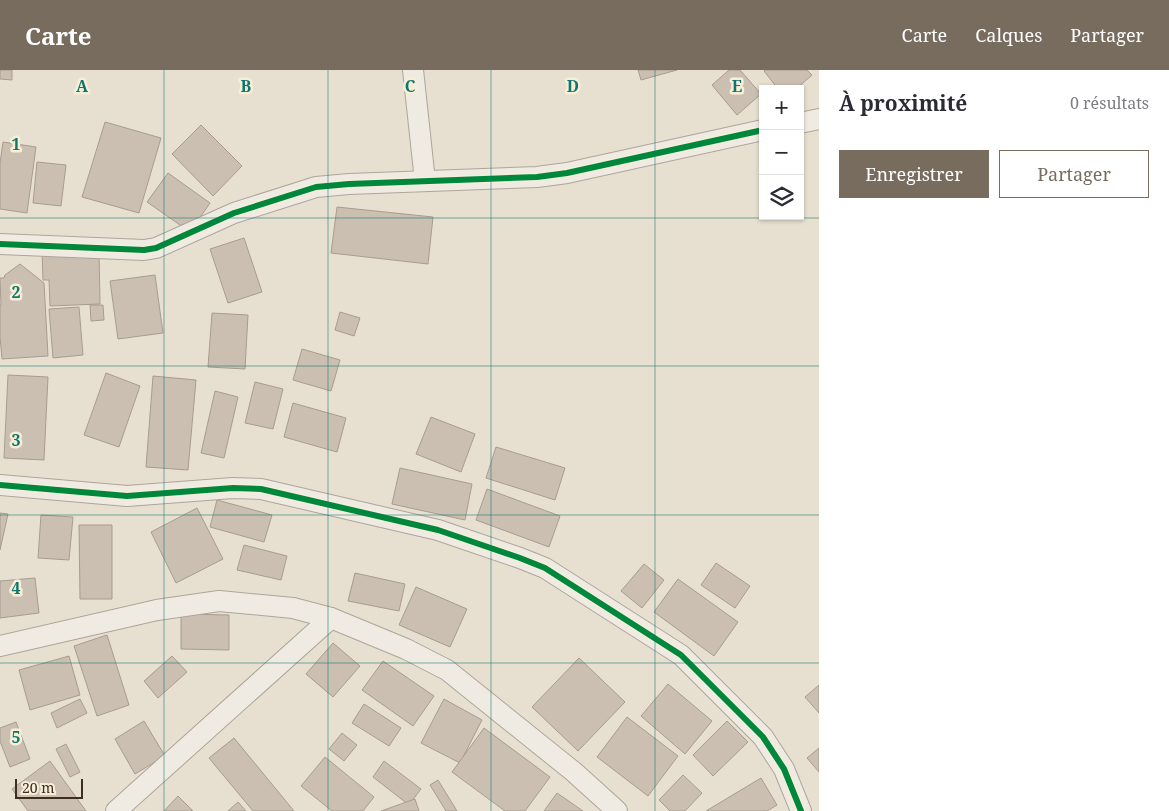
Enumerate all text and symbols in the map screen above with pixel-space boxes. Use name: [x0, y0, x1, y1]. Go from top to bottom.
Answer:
text: Carte: [25, 19, 91, 52]
text: Carte: [902, 23, 947, 47]
text: Calques: [975, 23, 1042, 47]
text: Partager: [1070, 23, 1144, 47]
text: A: [76, 75, 89, 97]
text: B: [241, 75, 252, 97]
text: C: [405, 75, 416, 97]
text: D: [567, 75, 579, 97]
text: E: [732, 75, 742, 97]
map controls: [759, 85, 804, 220]
button: +: [759, 85, 804, 130]
text: À proximité: [839, 89, 967, 117]
text: 0 résultats: [1070, 92, 1149, 114]
button: −: [759, 130, 804, 175]
text: 1: [11, 133, 21, 155]
button: Enregistrer: [839, 150, 989, 198]
button: Partager: [999, 150, 1149, 198]
button: layers: [759, 175, 804, 220]
text: 2: [11, 281, 21, 303]
text: 3: [11, 429, 21, 451]
text: 4: [11, 577, 21, 599]
text: 5: [11, 726, 21, 748]
scale bar: [15, 776, 82, 799]
text: 20 m: [22, 778, 55, 797]

